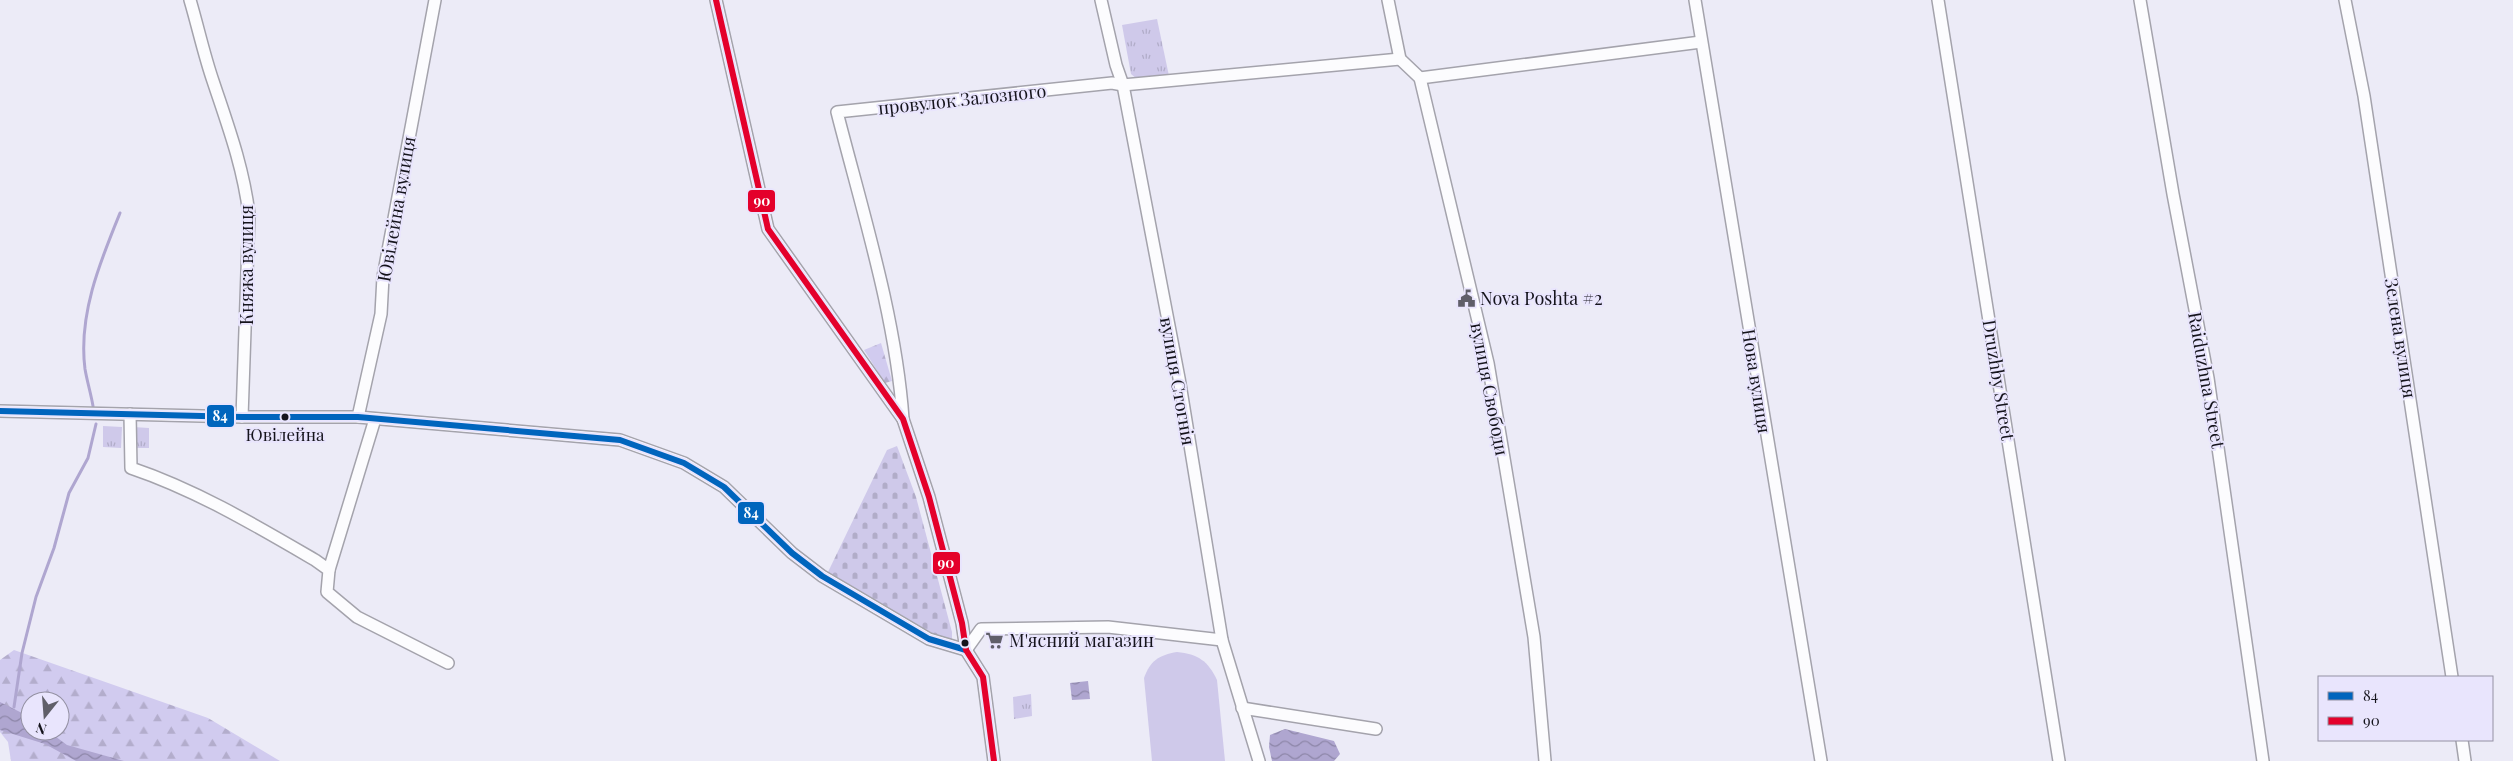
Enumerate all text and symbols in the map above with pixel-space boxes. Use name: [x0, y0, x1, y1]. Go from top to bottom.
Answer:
street label: провулок Залозного: [877, 78, 1047, 120]
street label: Ювілейна вулиця: [371, 134, 421, 284]
line badge: 90: [747, 189, 776, 213]
text: 90: [754, 191, 770, 210]
street label: Княжа вулиця: [234, 204, 258, 325]
street label: Зелена вулиця: [2380, 276, 2422, 400]
place label: Nova Poshta #2: [1480, 286, 1603, 310]
public building icon: Nova Poshta #2: [1456, 288, 1476, 308]
street label: Raiduzhna Street: [2183, 310, 2231, 451]
street label: вулиця Стогнія: [1155, 315, 1201, 447]
street label: Druzhby Street: [1978, 318, 2020, 443]
street label: вулиця Свободи: [1465, 320, 1515, 458]
street label: Нова вулиця: [1737, 327, 1777, 435]
line badge: 84: [206, 404, 235, 428]
text: 84: [212, 406, 228, 425]
marker: Ювілейна: [280, 412, 290, 422]
place label: Ювілейна: [245, 423, 325, 445]
line badge: 84: [737, 501, 765, 525]
text: 84: [743, 503, 759, 522]
line badge: 90: [932, 551, 961, 575]
text: 90: [938, 553, 954, 572]
place label: М'ясний магазин: [1009, 628, 1154, 652]
supermarket icon: М'ясний магазин: [985, 630, 1005, 650]
unlabelled marker: [960, 638, 970, 648]
legend: [2318, 676, 2493, 741]
text: 84: [2363, 685, 2378, 705]
north arrow: [20, 691, 70, 741]
text: 90: [2363, 710, 2380, 730]
text: N: [33, 718, 49, 739]

